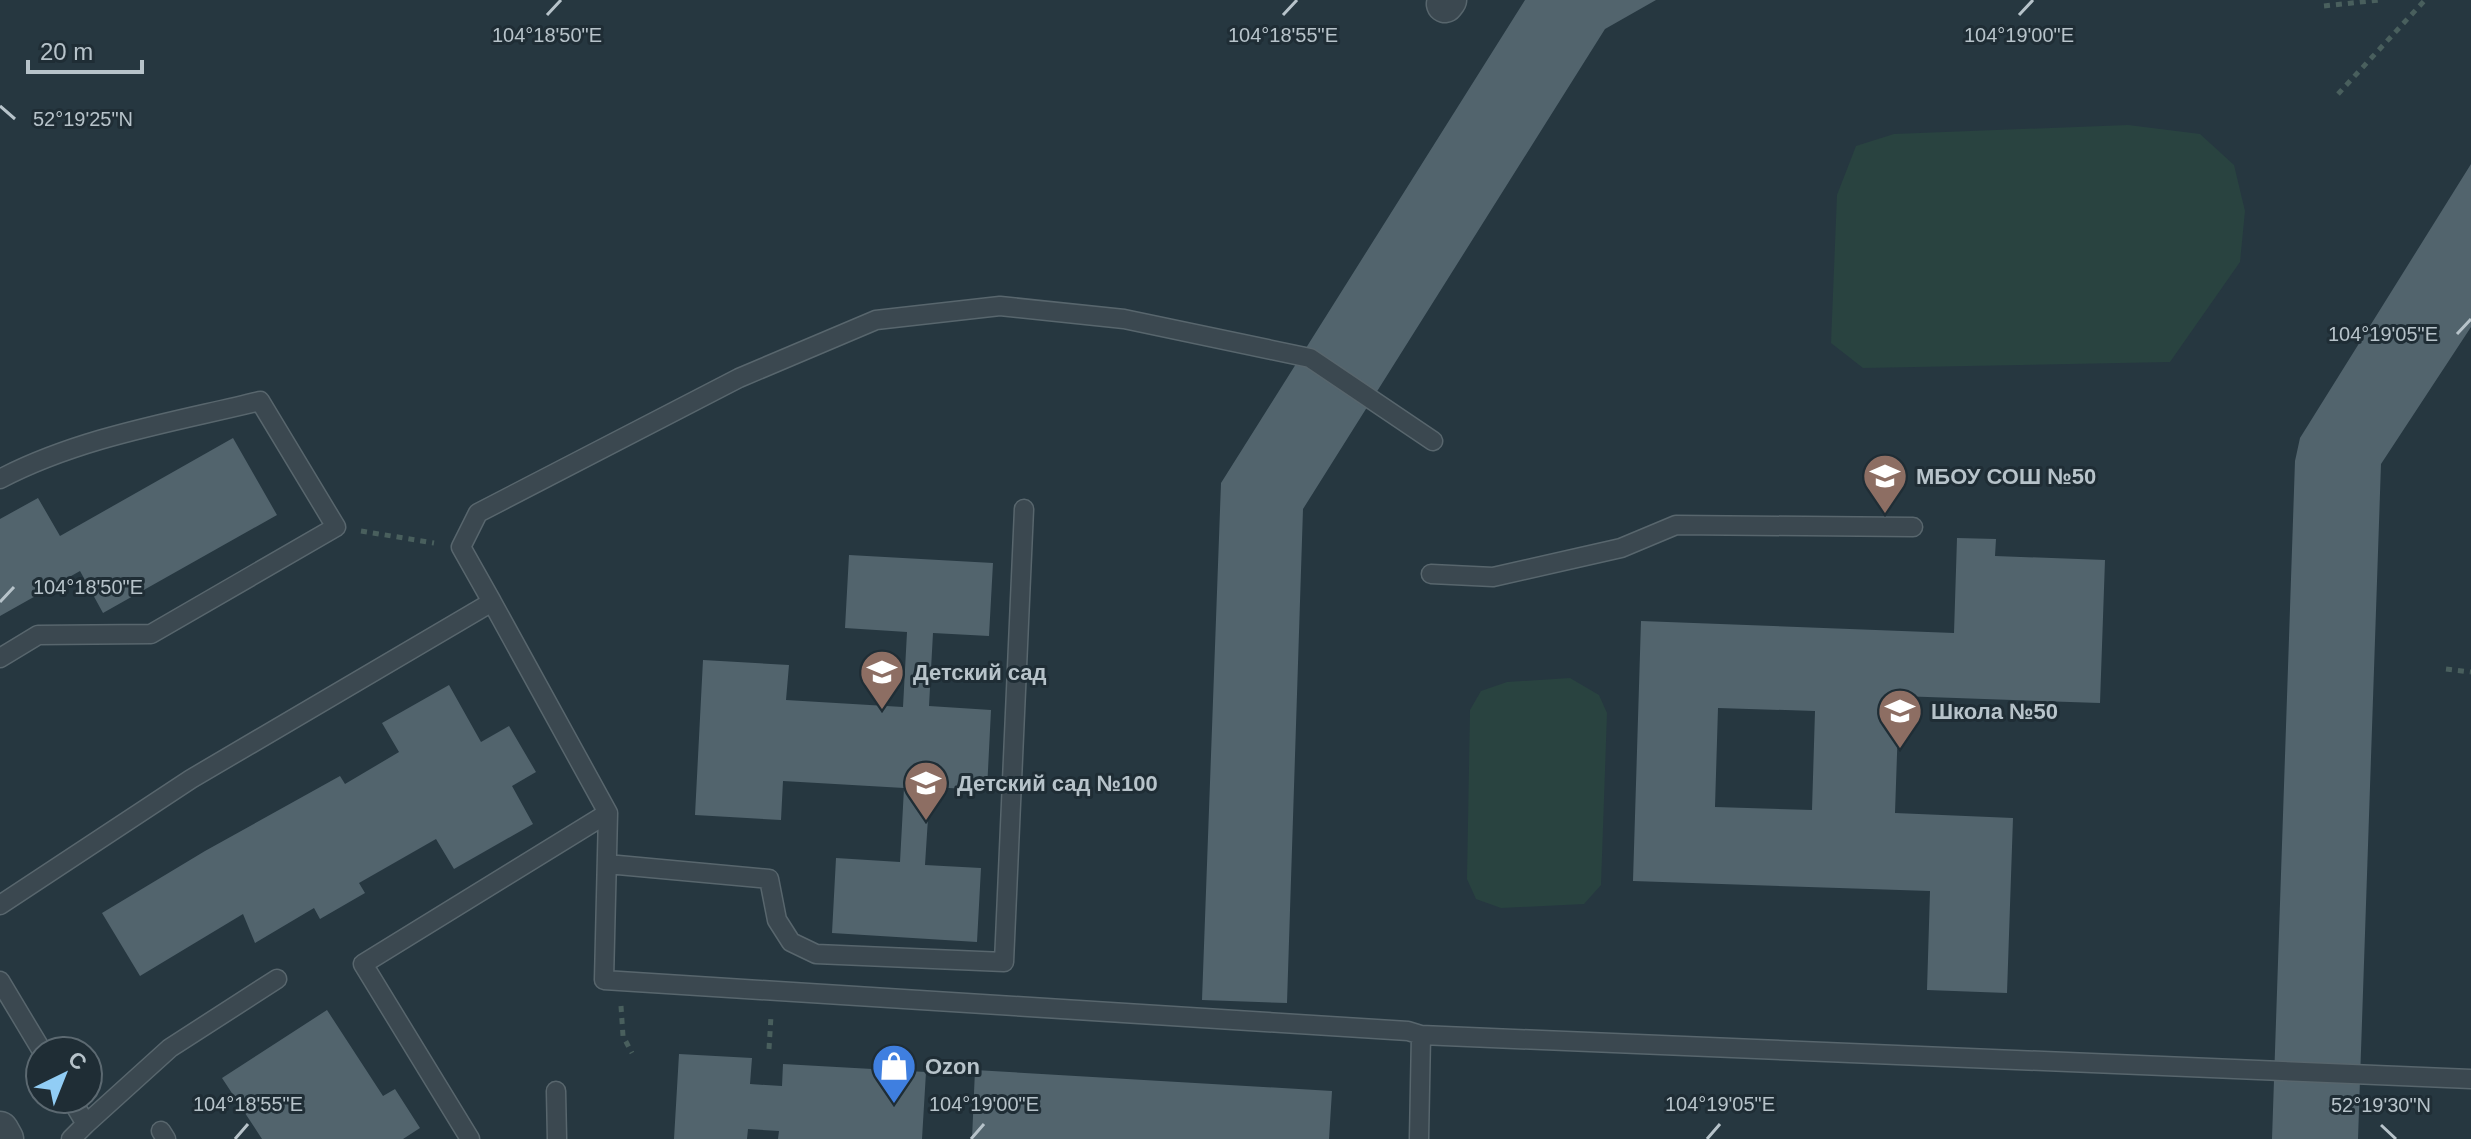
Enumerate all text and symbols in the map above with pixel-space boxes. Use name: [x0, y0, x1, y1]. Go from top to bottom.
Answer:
scale bar: [28, 24, 142, 74]
text: 104°18'50"E: [492, 24, 602, 46]
text: 104°18'55"E: [1228, 24, 1338, 46]
text: 104°19'00"E: [1964, 24, 2074, 46]
text: 20 m: [40, 38, 93, 65]
text: 52°19'25"N: [33, 108, 133, 130]
text: 104°19'05"E: [2328, 323, 2438, 345]
school or university icon: МБОУ СОШ №50: [1861, 452, 1909, 515]
place label: МБОУ СОШ №50: [1916, 464, 2096, 489]
text: 104°18'50"E: [33, 576, 143, 598]
school or university icon: Детский сад: [858, 648, 906, 711]
place label: Детский сад: [913, 660, 1047, 685]
school or university icon: Школа №50: [1876, 687, 1924, 750]
place label: Школа №50: [1931, 699, 2058, 724]
school or university icon: Детский сад №100: [902, 759, 950, 822]
place label: Детский сад №100: [957, 771, 1158, 796]
north arrow: [24, 1035, 104, 1115]
shop icon: Ozon: [870, 1042, 918, 1105]
text: С: [63, 1046, 92, 1075]
place label: Ozon: [925, 1054, 980, 1079]
text: 104°18'55"E: [193, 1093, 303, 1115]
text: 104°19'00"E: [929, 1093, 1039, 1115]
text: 104°19'05"E: [1665, 1093, 1775, 1115]
text: 52°19'30"N: [2331, 1094, 2431, 1116]

